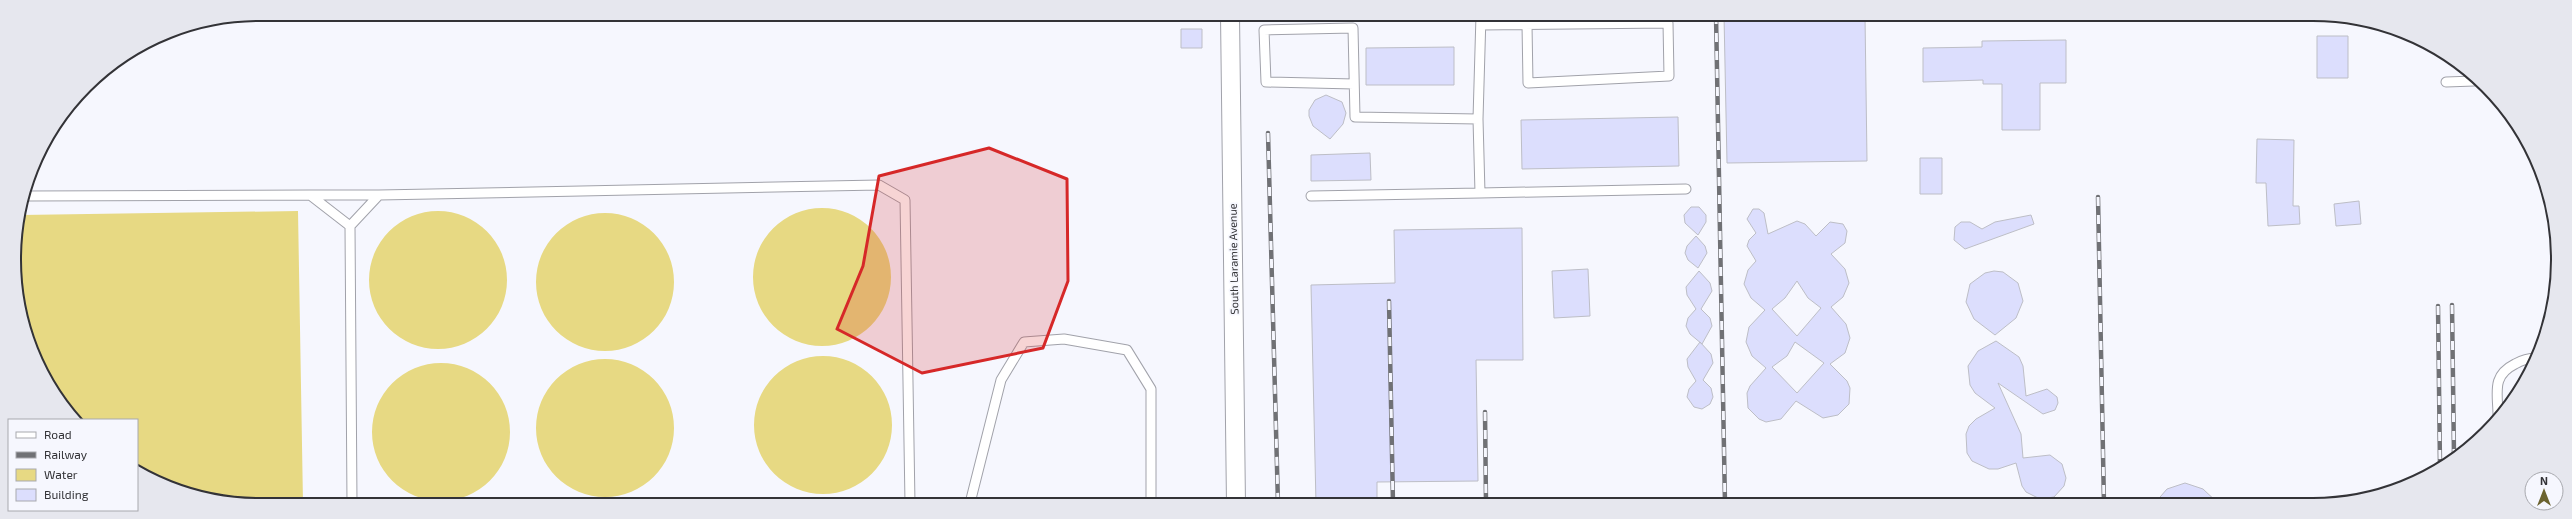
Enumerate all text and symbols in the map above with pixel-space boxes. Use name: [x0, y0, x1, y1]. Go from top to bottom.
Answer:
street label: South Laramie Avenue: [1226, 203, 1240, 315]
legend: [8, 419, 138, 511]
text: Road: [44, 427, 72, 441]
text: Railway: [44, 447, 88, 461]
text: Water: [44, 467, 78, 481]
north arrow: [2524, 471, 2564, 511]
text: N: [2540, 474, 2548, 487]
text: Building: [44, 487, 89, 501]

